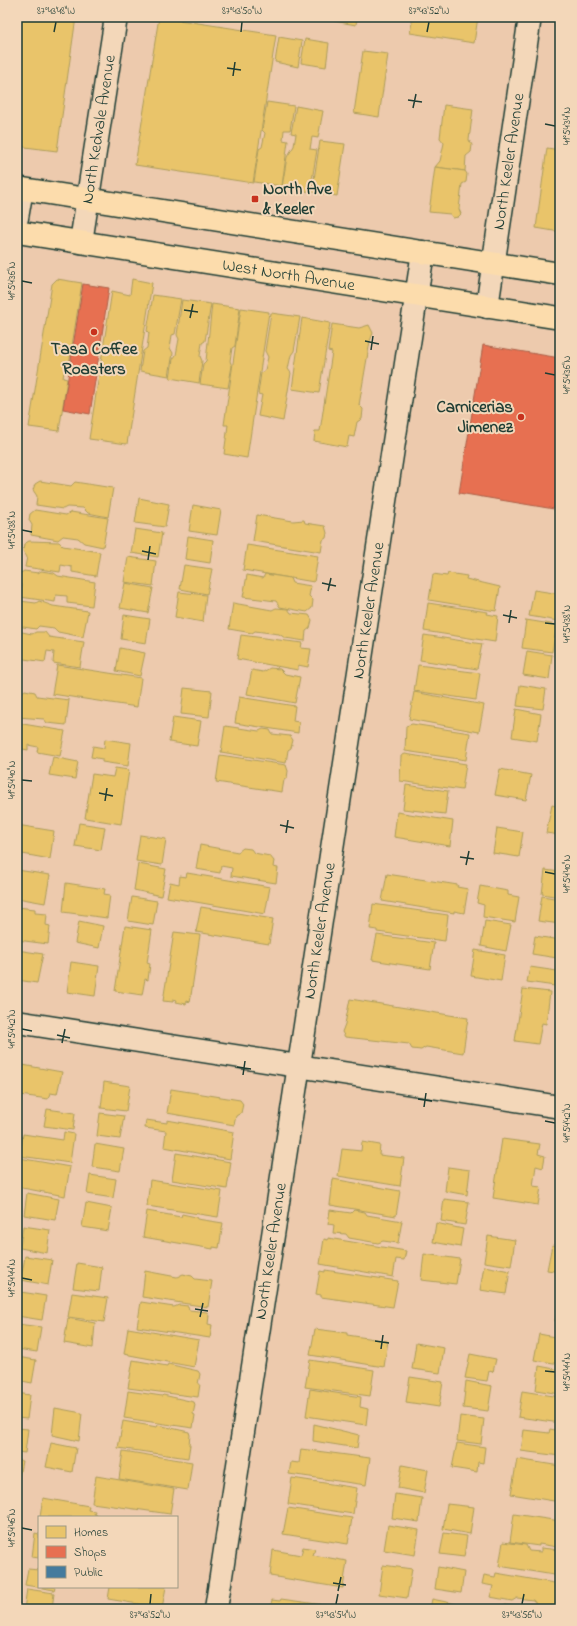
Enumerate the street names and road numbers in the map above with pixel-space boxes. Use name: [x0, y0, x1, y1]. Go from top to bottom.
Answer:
street label: North Kedvale Avenue: [75, 53, 122, 206]
street label: North Keeler Avenue: [486, 91, 531, 232]
street label: West North Avenue: [220, 252, 357, 298]
street label: North Keeler Avenue: [346, 540, 391, 681]
street label: North Keeler Avenue: [297, 860, 342, 1001]
street label: North Keeler Avenue: [248, 1181, 293, 1321]

